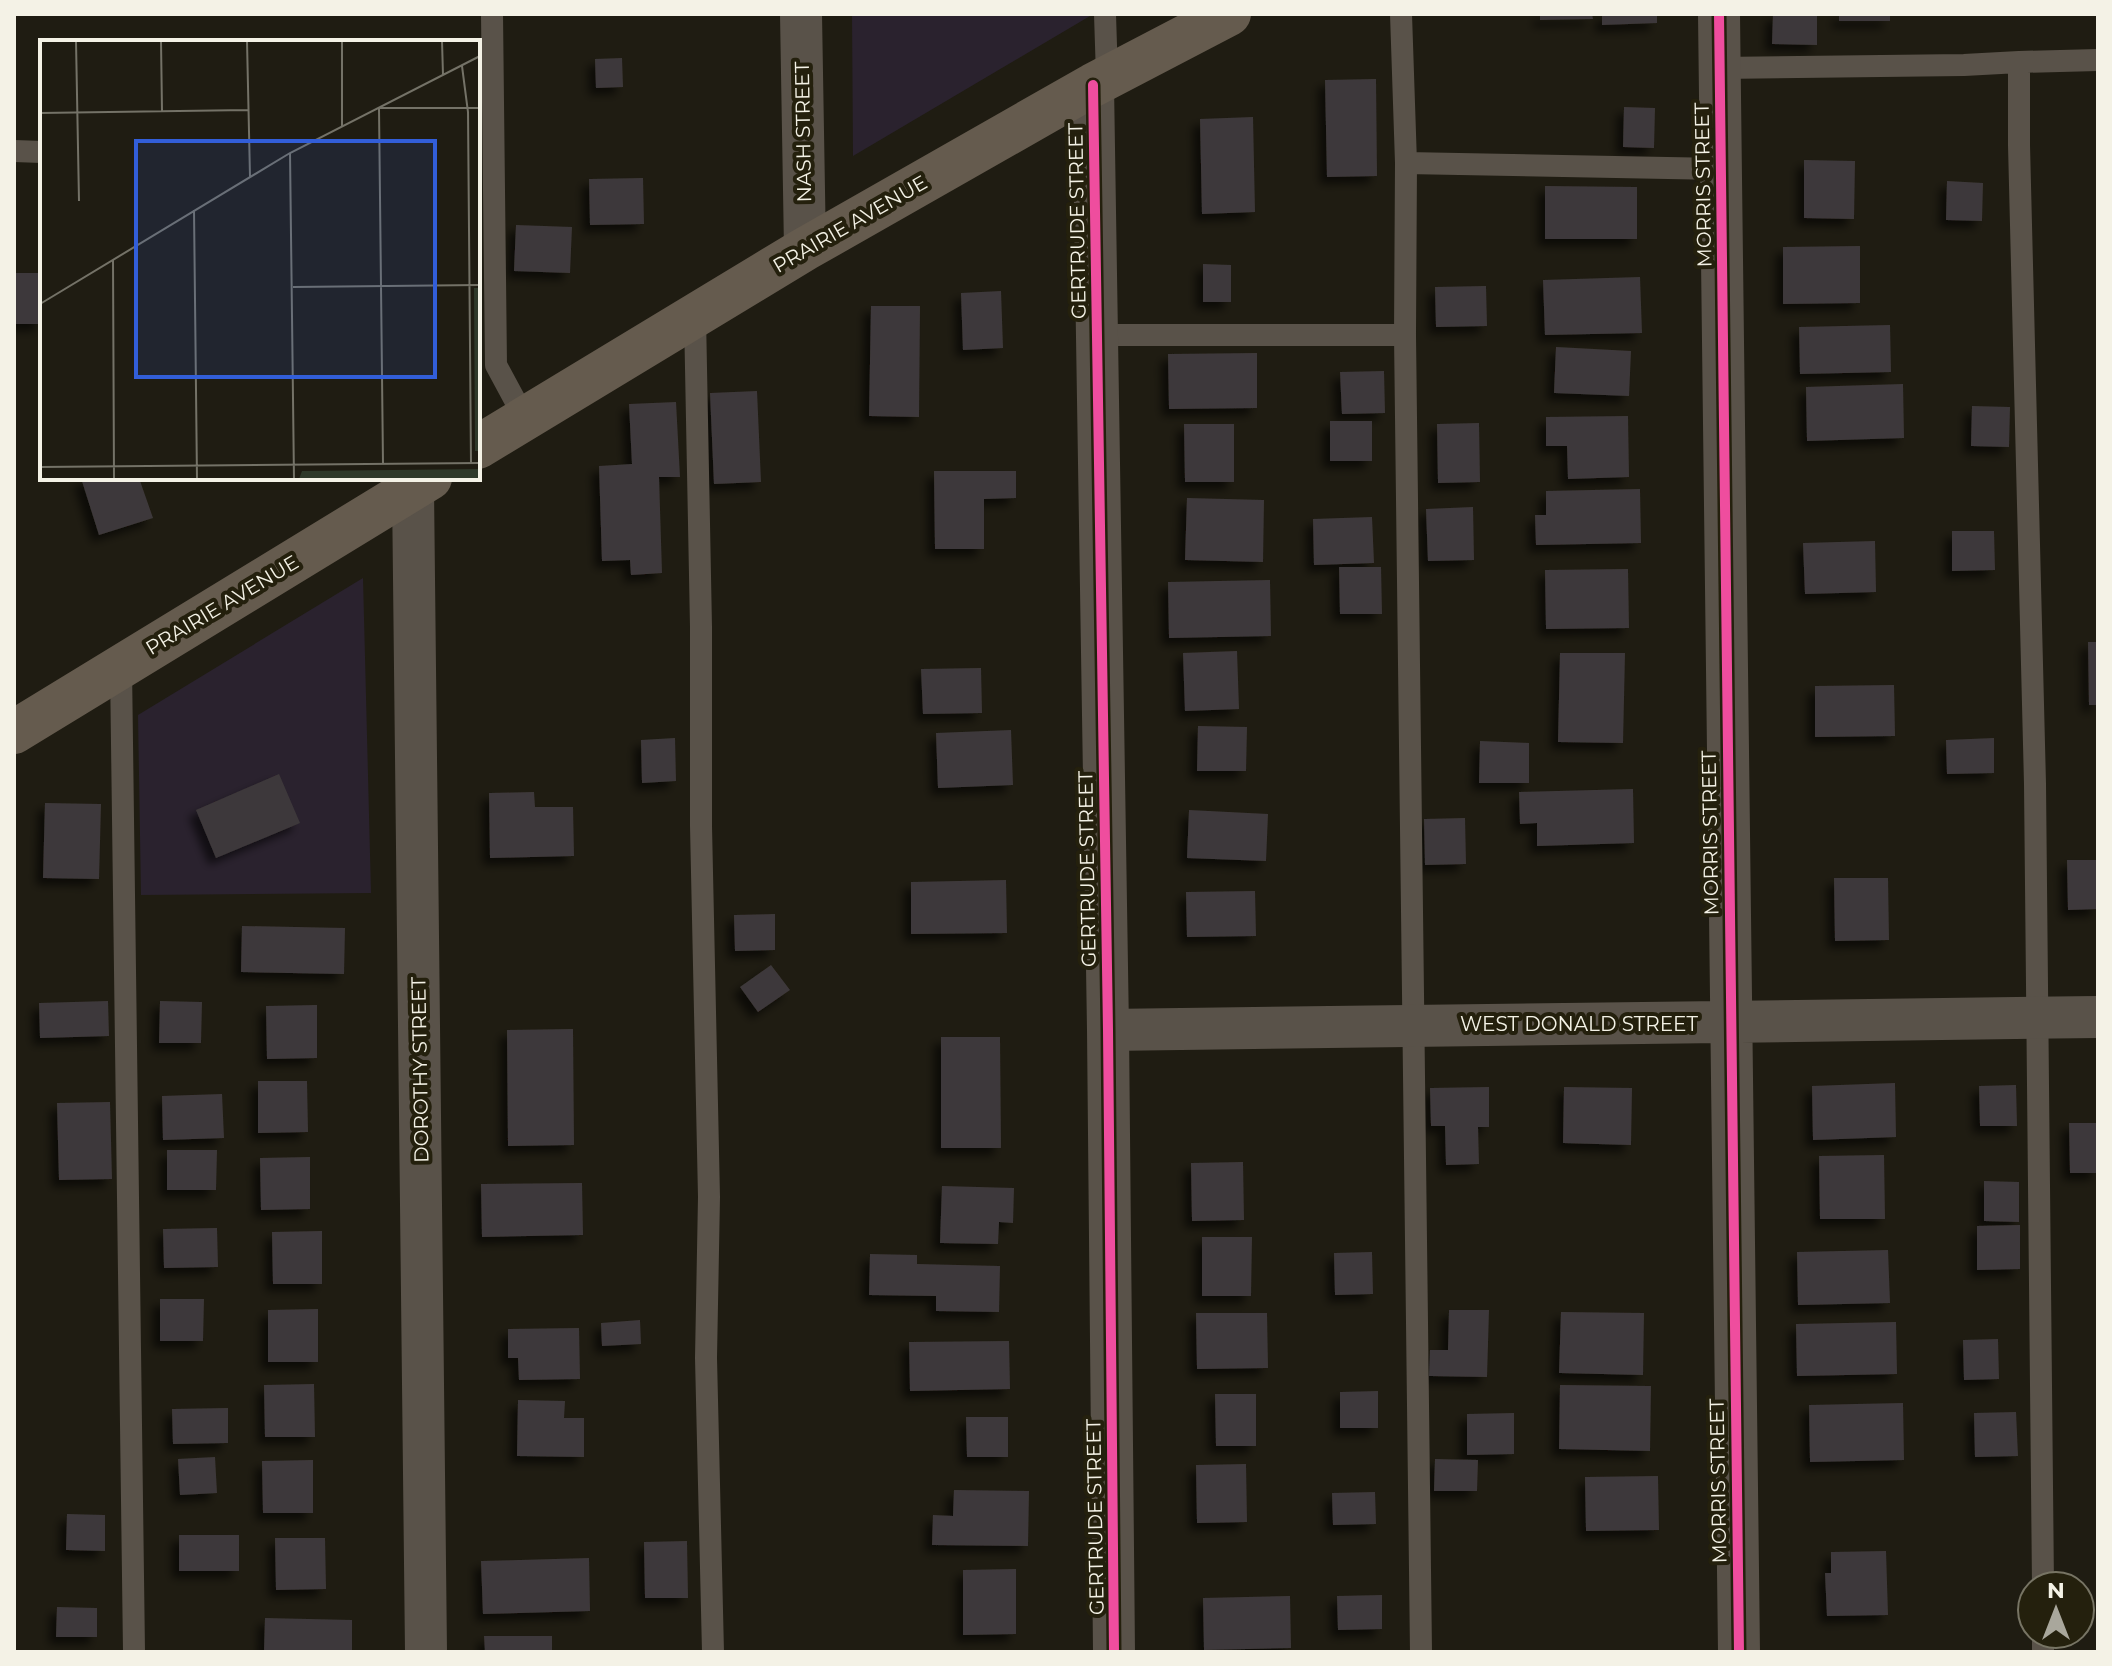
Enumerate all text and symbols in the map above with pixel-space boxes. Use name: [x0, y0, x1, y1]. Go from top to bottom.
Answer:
inset map: [40, 40, 480, 480]
street label: NASH STREET: [790, 61, 816, 203]
street label: MORRIS STREET: [1690, 102, 1716, 268]
street label: GERTRUDE STREET: [1063, 122, 1091, 319]
street label: PRAIRIE AVENUE: [769, 170, 931, 278]
street label: PRAIRIE AVENUE: [141, 550, 303, 660]
street label: MORRIS STREET: [1697, 750, 1723, 916]
street label: GERTRUDE STREET: [1073, 770, 1101, 967]
street label: DOROTHY STREET: [406, 976, 434, 1163]
street label: WEST DONALD STREET: [1460, 1012, 1698, 1036]
street label: MORRIS STREET: [1705, 1398, 1731, 1564]
street label: GERTRUDE STREET: [1081, 1418, 1109, 1615]
north arrow: [2016, 1570, 2096, 1650]
text: N: [2047, 1577, 2065, 1604]

